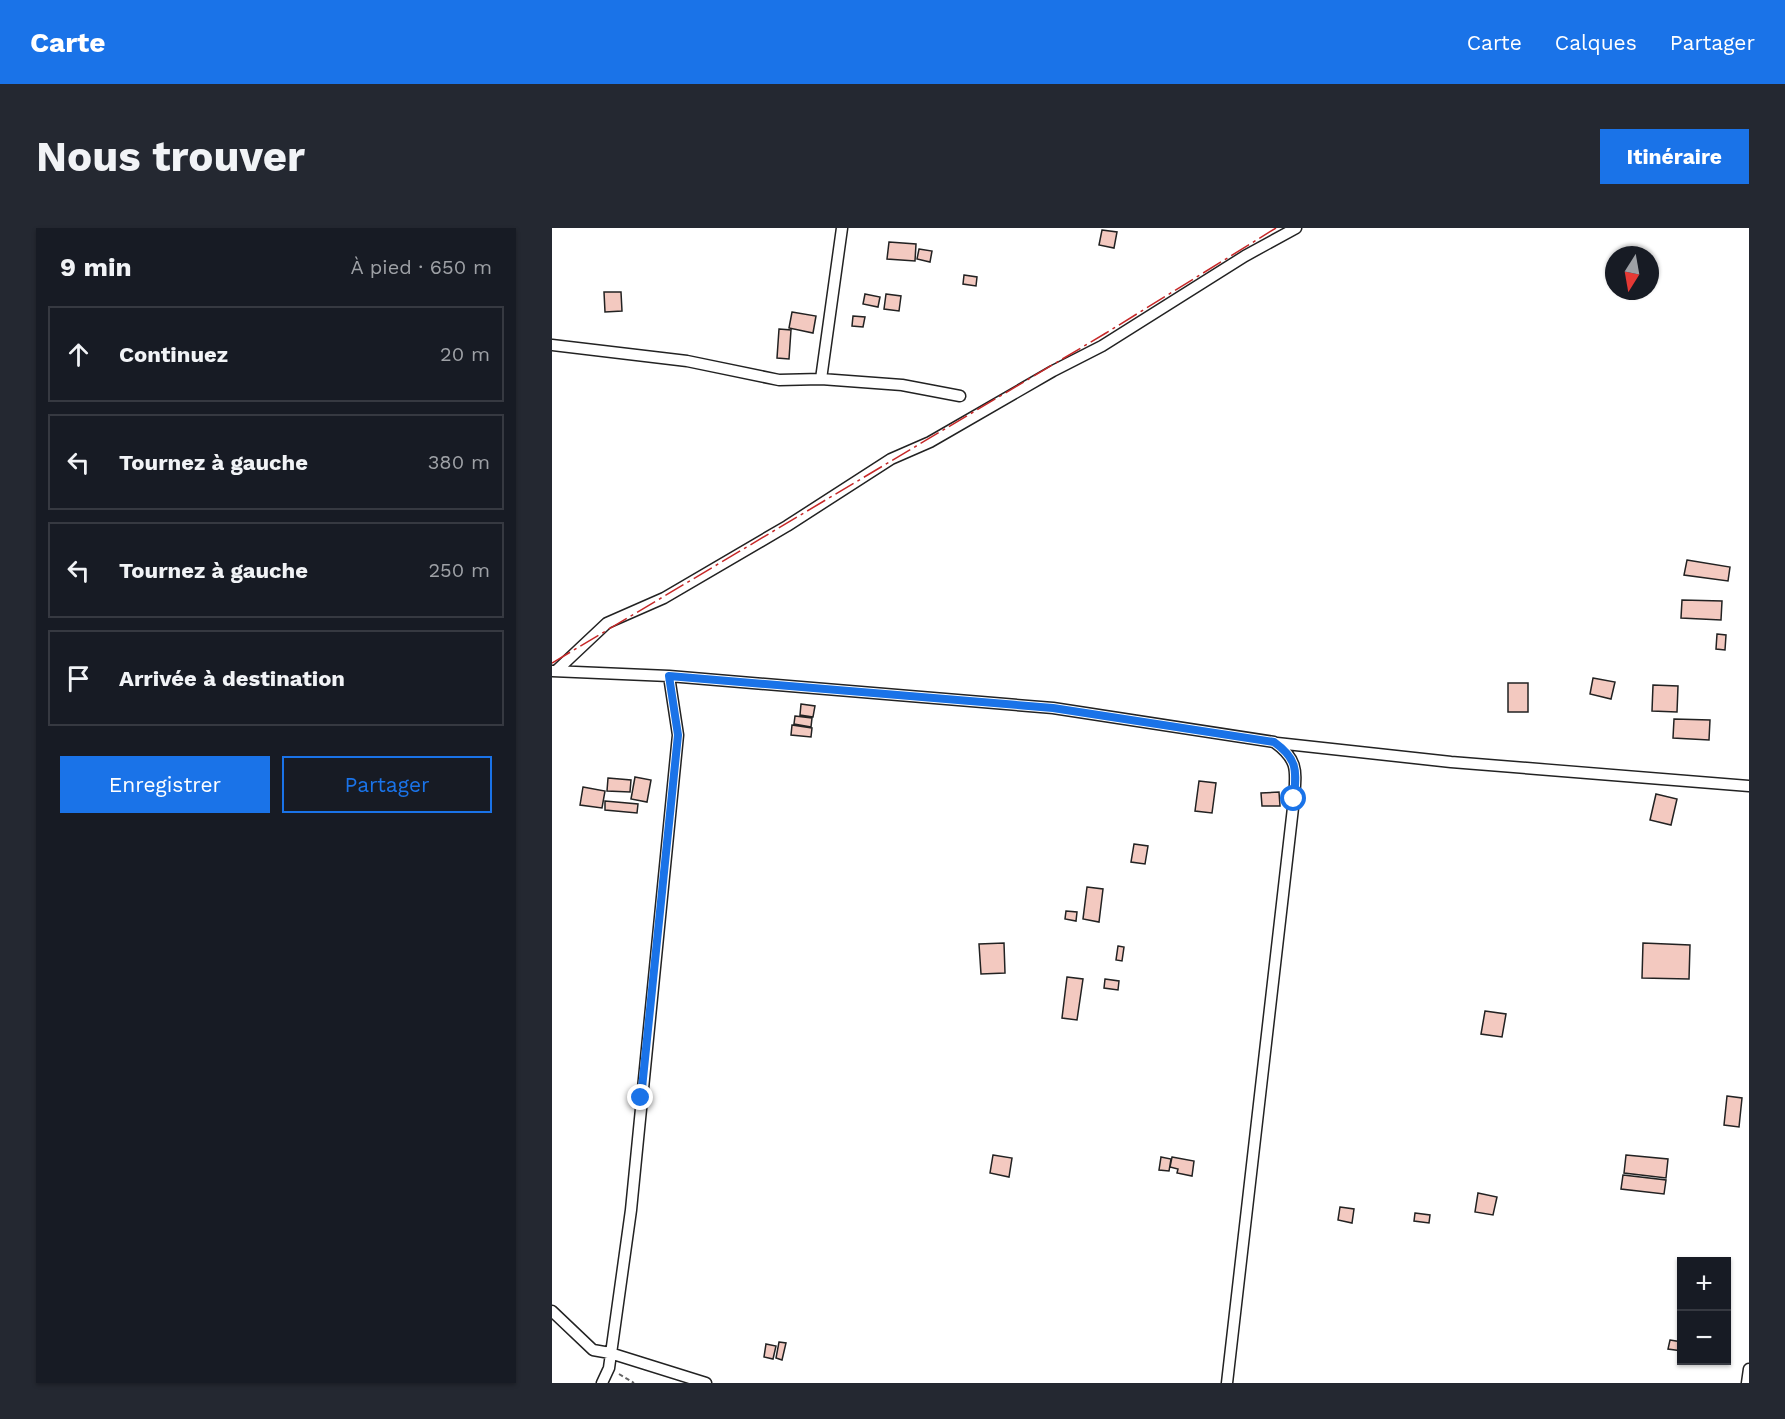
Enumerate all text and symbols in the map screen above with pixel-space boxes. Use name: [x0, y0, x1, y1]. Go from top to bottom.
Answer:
text: Carte: [30, 26, 105, 59]
text: Carte: [1467, 30, 1522, 55]
text: Calques: [1555, 30, 1637, 55]
text: Partager: [1670, 30, 1755, 55]
button: Itinéraire: [1600, 129, 1749, 184]
text: Nous trouver: [36, 132, 305, 181]
north arrow: [1605, 246, 1659, 300]
text: 9 min: [60, 252, 132, 282]
text: À pied · 650 m: [351, 255, 492, 279]
icon: ahead: [62, 338, 95, 371]
text: Continuez: [119, 342, 228, 367]
text: 20 m: [440, 342, 490, 366]
icon: left: [62, 446, 95, 479]
text: Tournez à gauche: [119, 450, 308, 475]
text: 380 m: [428, 450, 490, 474]
icon: left: [62, 554, 95, 587]
text: Tournez à gauche: [119, 558, 308, 583]
text: 250 m: [428, 558, 490, 582]
icon: arrive: [62, 662, 95, 695]
text: Arrivée à destination: [119, 666, 345, 691]
button: Enregistrer: [60, 756, 270, 813]
button: Partager: [282, 756, 492, 813]
route start: [1280, 785, 1306, 811]
route end: [627, 1084, 653, 1110]
map controls: [1677, 1257, 1731, 1365]
button: +: [1677, 1257, 1731, 1311]
button: −: [1677, 1311, 1731, 1365]

